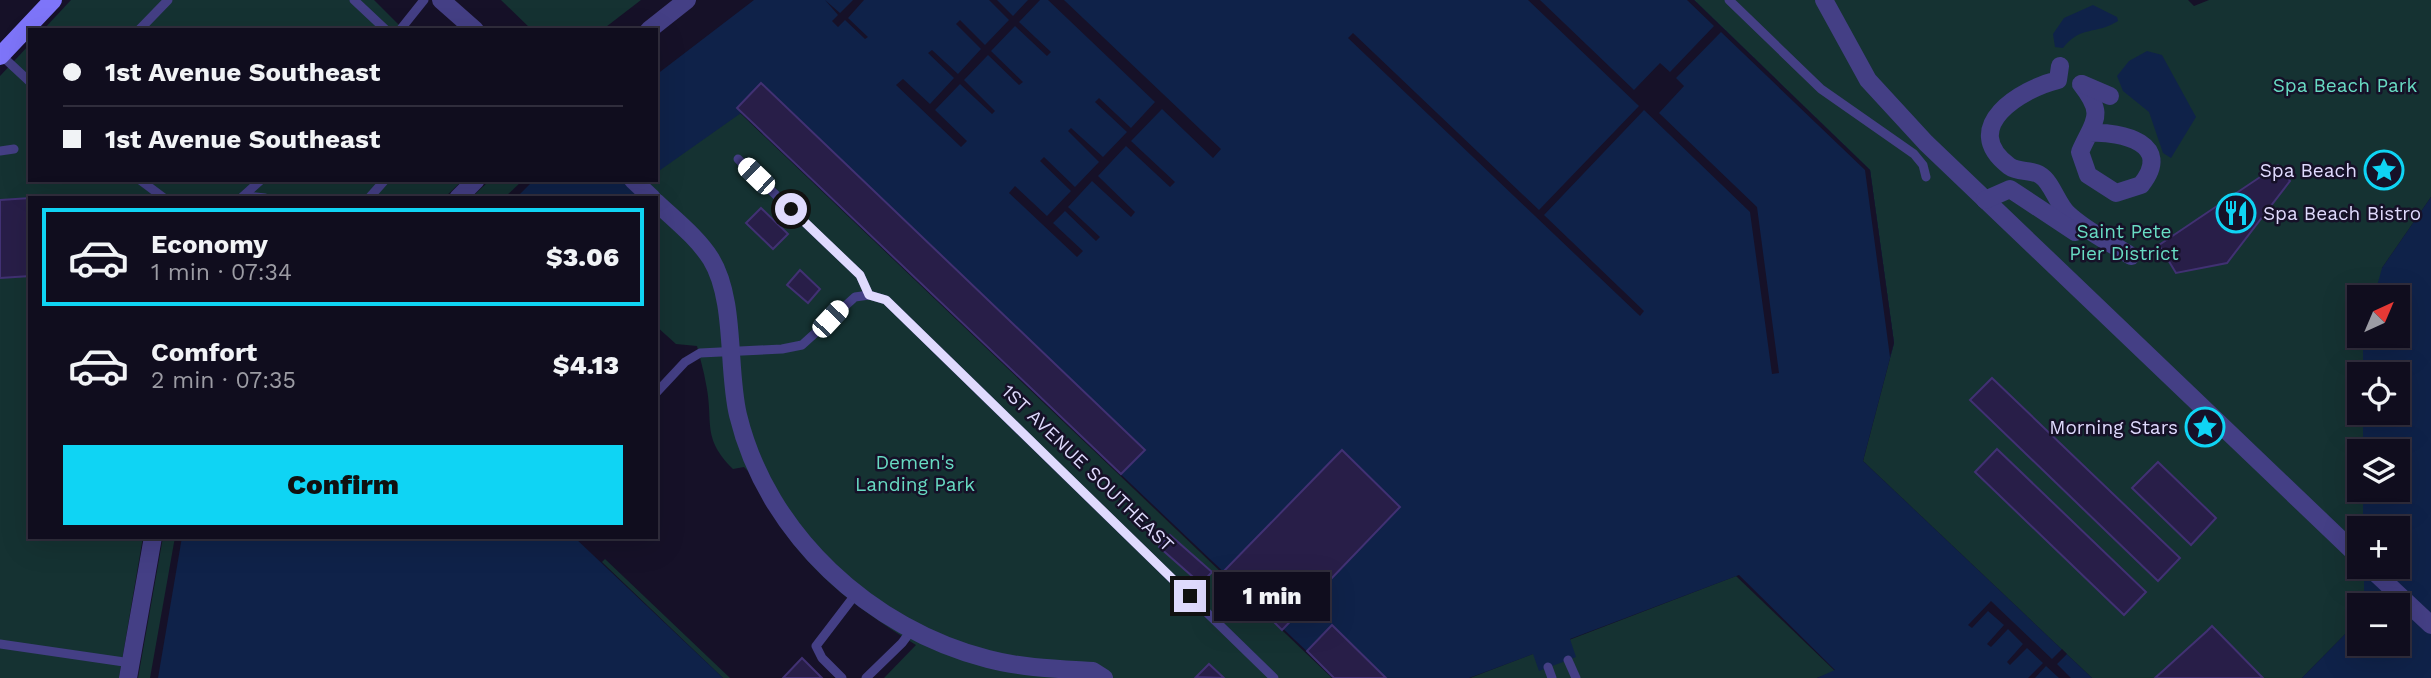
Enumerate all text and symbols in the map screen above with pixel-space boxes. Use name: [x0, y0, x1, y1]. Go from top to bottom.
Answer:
text: 1st Avenue Southeast: [105, 57, 380, 87]
park label: Spa Beach Park: [2273, 74, 2418, 97]
text: 1st Avenue Southeast: [105, 124, 380, 154]
place icon: Spa Beach: [2363, 149, 2405, 191]
car: [734, 154, 779, 198]
place label: Spa Beach: [2260, 159, 2357, 182]
restaurant icon: Spa Beach Bistro: [2215, 192, 2257, 234]
route start: [775, 193, 807, 225]
place label: Spa Beach Bistro: [2263, 202, 2421, 225]
park label: Saint Pete Pier District: [2069, 220, 2179, 265]
icon: car: [67, 226, 130, 289]
text: Economy: [151, 229, 268, 259]
text: $3.06: [546, 242, 619, 272]
text: 1 min · 07:34: [151, 259, 292, 286]
north arrow: [2347, 285, 2410, 348]
map controls: [2347, 285, 2410, 656]
car: [808, 296, 853, 342]
icon: car: [67, 334, 130, 397]
text: Comfort: [151, 337, 257, 367]
text: $4.13: [553, 350, 619, 380]
button: locate: [2347, 362, 2410, 425]
text: 2 min · 07:35: [151, 367, 296, 394]
street label: 1ST AVENUE SOUTHEAST: [997, 380, 1179, 556]
place icon: Morning Stars: [2184, 406, 2226, 448]
place label: Morning Stars: [2049, 416, 2178, 439]
button: layers: [2347, 439, 2410, 502]
button: Confirm: [63, 445, 623, 525]
park label: Demen's Landing Park: [855, 451, 975, 496]
button: +: [2347, 516, 2410, 579]
callout: 1 min: [1214, 572, 1330, 620]
route end: [1174, 580, 1206, 612]
text: 1 min: [1242, 583, 1302, 610]
button: −: [2347, 593, 2410, 656]

